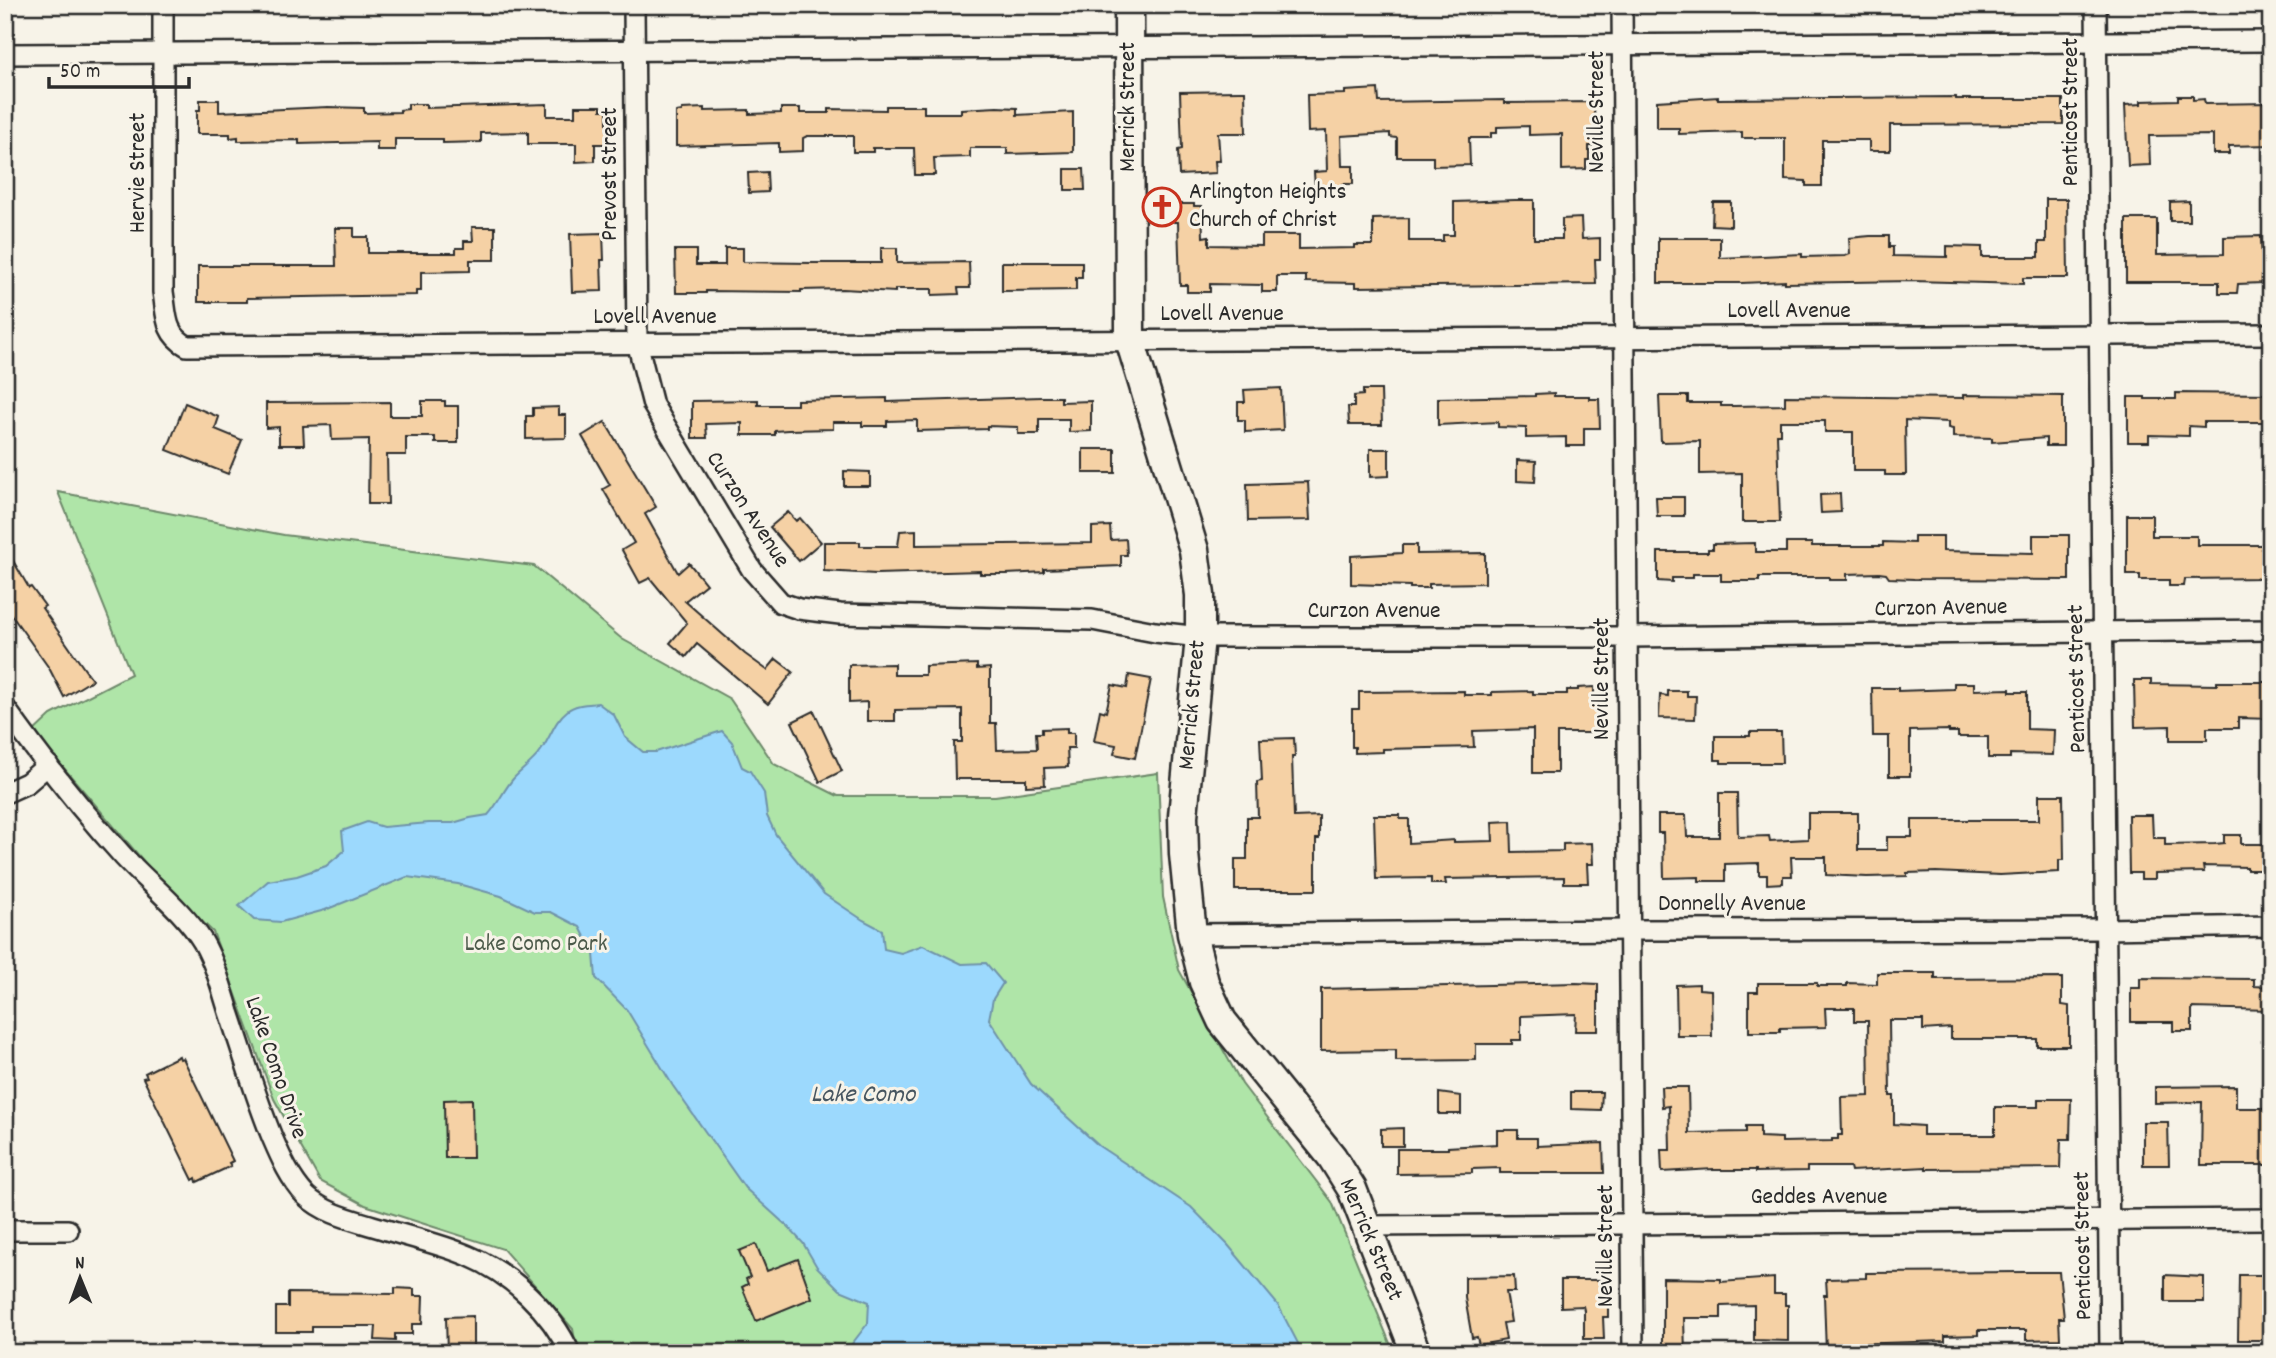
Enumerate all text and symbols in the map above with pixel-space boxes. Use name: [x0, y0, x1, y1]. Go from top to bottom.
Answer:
street label: Penticost Street: [2055, 37, 2089, 186]
street label: Merrick Street: [1112, 42, 1146, 172]
scale bar: [49, 46, 189, 90]
street label: Neville Street: [1581, 51, 1615, 173]
text: 50 m: [60, 58, 100, 88]
street label: Prevost Street: [594, 107, 628, 241]
street label: Hervie Street: [122, 113, 156, 233]
place label: Arlington Heights Church of Christ: [1189, 176, 1347, 238]
church icon: Arlington Heights Church of Christ: [1141, 186, 1183, 228]
street label: Lovell Avenue: [1727, 295, 1851, 329]
street label: Lovell Avenue: [1160, 298, 1284, 332]
street label: Lovell Avenue: [593, 301, 717, 335]
street label: Curzon Avenue: [696, 445, 798, 575]
street label: Curzon Avenue: [1874, 591, 2008, 627]
street label: Curzon Avenue: [1307, 595, 1441, 629]
street label: Penticost Street: [2060, 604, 2096, 754]
street label: Neville Street: [1586, 618, 1620, 740]
street label: Merrick Street: [1170, 639, 1216, 771]
street label: Donnelly Avenue: [1658, 888, 1806, 922]
park label: Lake Como Park: [464, 928, 608, 962]
street label: Lake Como Drive: [235, 992, 315, 1144]
water label: Lake Como: [811, 1077, 917, 1114]
street label: Penticost Street: [2066, 1171, 2102, 1321]
street label: Merrick Street: [1329, 1173, 1411, 1307]
street label: Geddes Avenue: [1750, 1181, 1888, 1215]
street label: Neville Street: [1590, 1185, 1624, 1307]
north arrow: [46, 1242, 116, 1312]
text: N: [75, 1251, 85, 1278]

